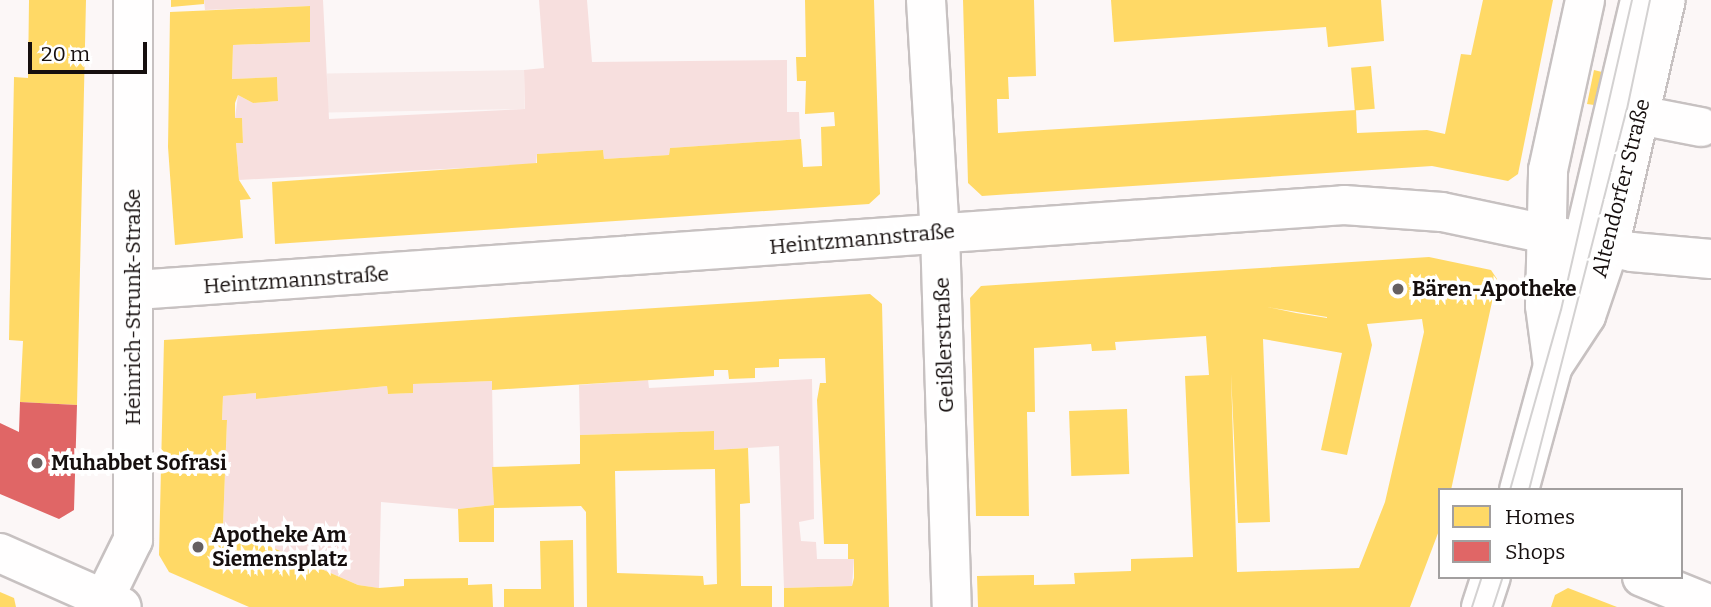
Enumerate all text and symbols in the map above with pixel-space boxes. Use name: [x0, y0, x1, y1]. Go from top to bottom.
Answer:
scale bar: [32, 28, 150, 72]
text: 20 m: [41, 41, 90, 67]
street label: Altendorfer Straße: [1587, 96, 1655, 280]
street label: Heinrich-Strunk-Straße: [120, 189, 146, 425]
street label: Heintzmannstraße: [768, 218, 956, 260]
street label: Heintzmannstraße: [202, 261, 390, 299]
place label: Bären-Apotheke: [1412, 276, 1577, 302]
street label: Geißlerstraße: [929, 277, 959, 413]
marker: Bären-Apotheke: [1390, 281, 1406, 297]
place label: Muhabbet Sofrasi: [51, 450, 227, 476]
marker: Muhabbet Sofrasi: [29, 455, 45, 471]
legend: [1438, 488, 1683, 579]
text: Homes: [1505, 504, 1575, 530]
place label: Apotheke Am Siemensplatz: [212, 522, 348, 572]
marker: Apotheke Am Siemensplatz: [190, 539, 206, 555]
text: Shops: [1505, 539, 1565, 565]

